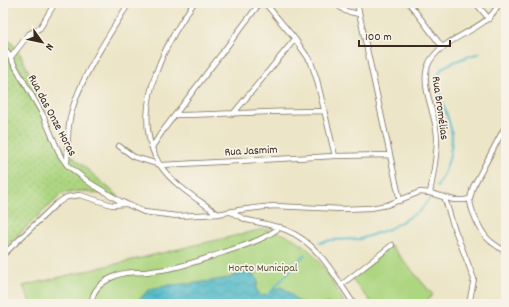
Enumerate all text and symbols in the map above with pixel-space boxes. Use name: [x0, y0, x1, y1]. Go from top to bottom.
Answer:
north arrow: [22, 22, 62, 62]
scale bar: [359, 22, 450, 48]
text: 100 m: [365, 29, 392, 46]
text: N: [40, 40, 57, 53]
street label: Rua das Onze Horas: [23, 72, 80, 159]
street label: Rua Bromélias: [427, 75, 452, 141]
street label: Rua Jasmim: [224, 142, 278, 161]
park label: Horto Municipal: [228, 260, 298, 277]

